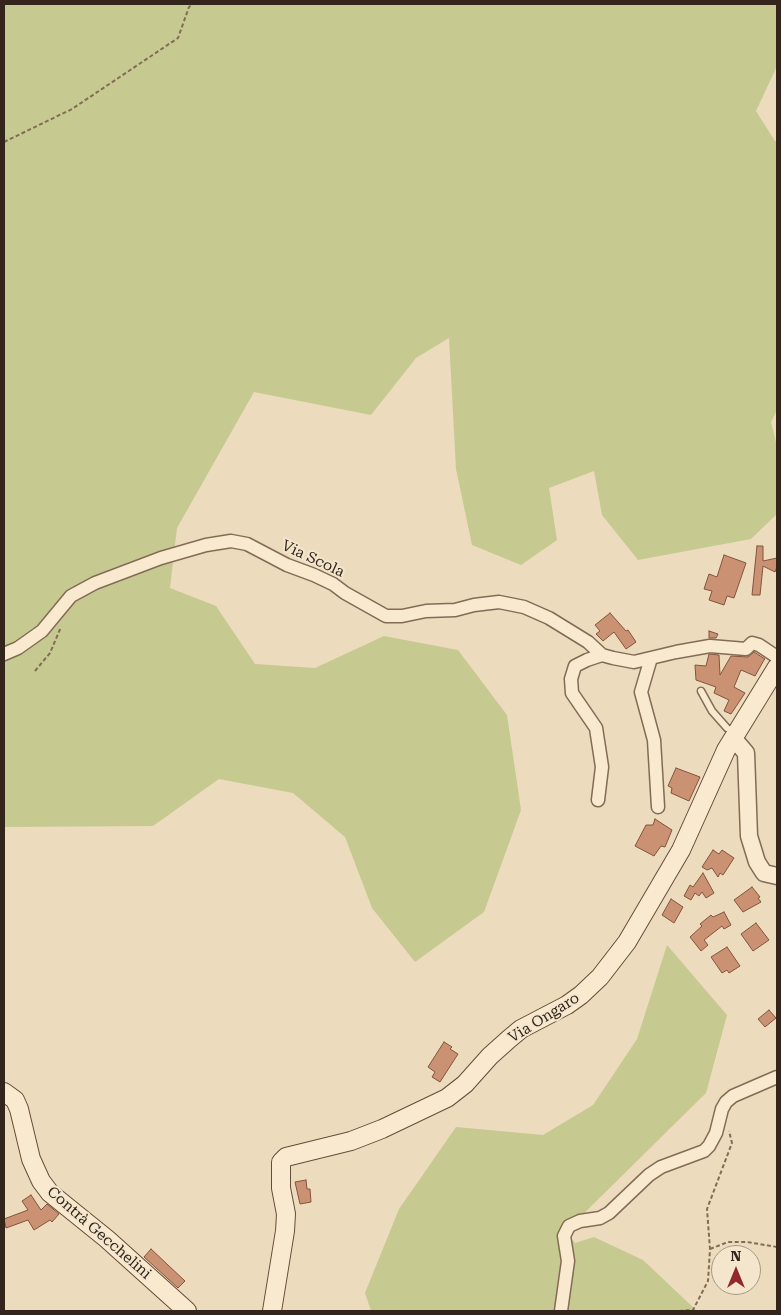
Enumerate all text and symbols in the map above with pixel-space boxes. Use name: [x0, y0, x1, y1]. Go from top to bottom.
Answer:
street label: Via Scola: [279, 537, 347, 581]
street label: Via Ongaro: [505, 989, 583, 1047]
street label: Contrà Gecchelini: [43, 1183, 155, 1283]
north arrow: [711, 1245, 761, 1295]
text: N: [731, 1248, 741, 1264]

